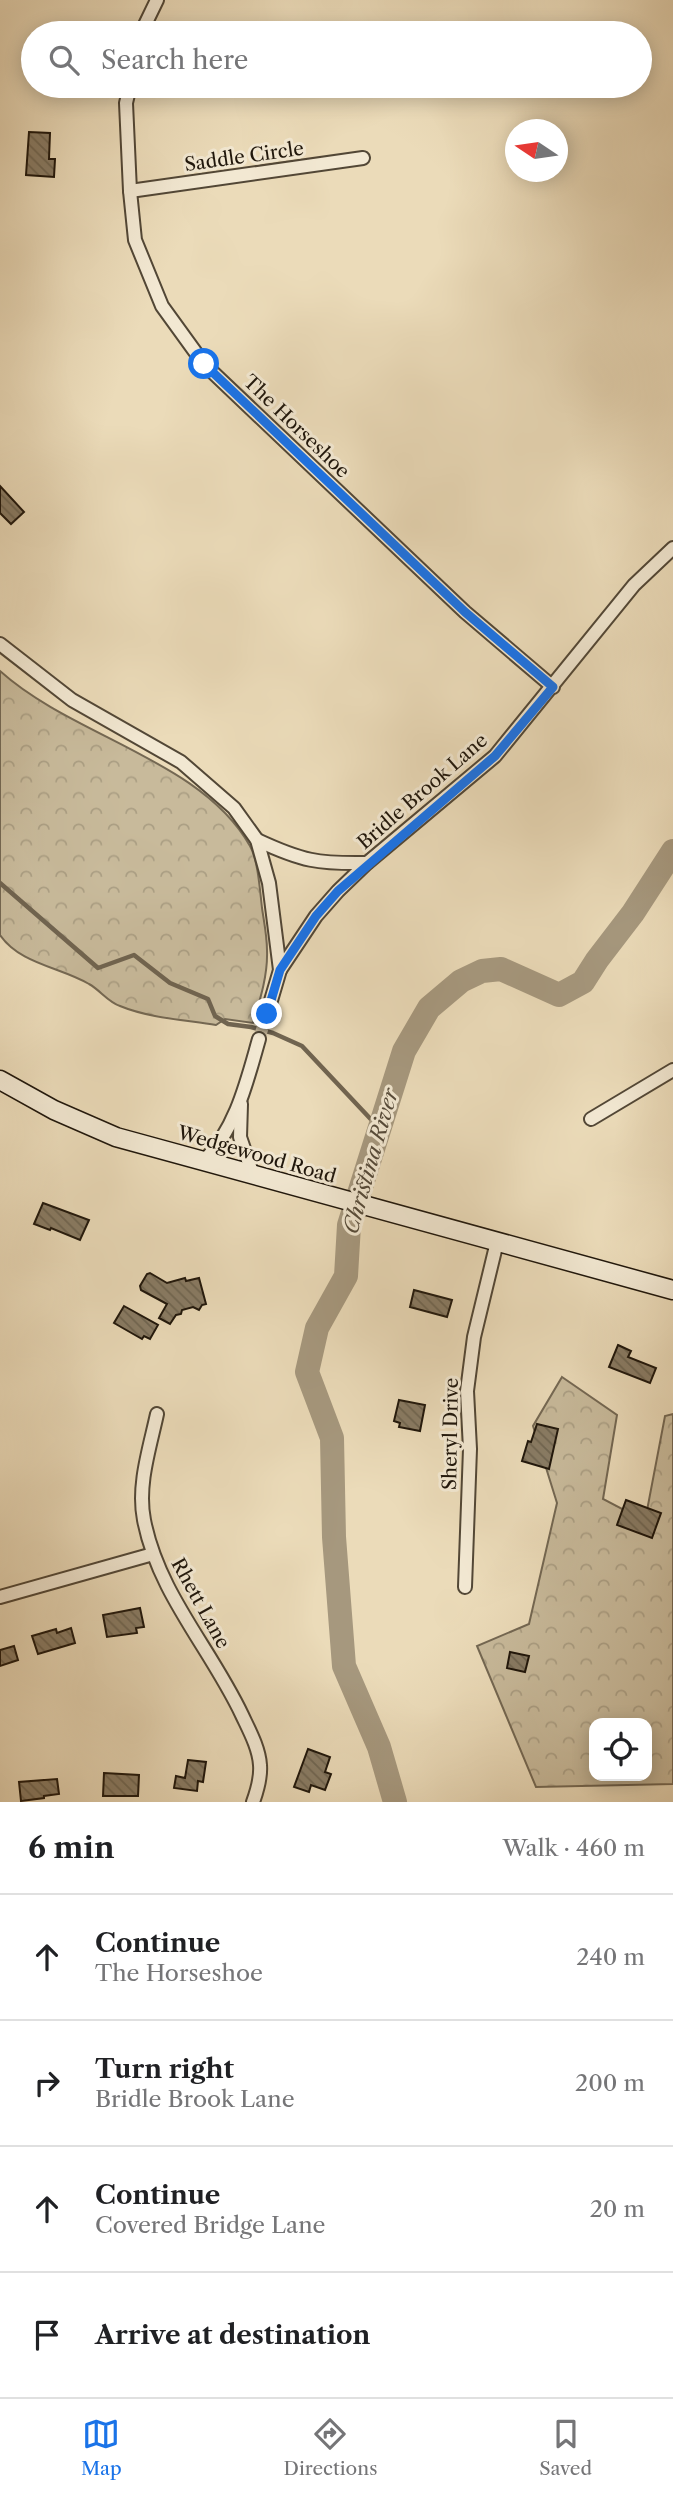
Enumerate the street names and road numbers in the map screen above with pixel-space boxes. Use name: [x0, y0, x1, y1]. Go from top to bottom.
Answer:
street label: Saddle Circle: [183, 137, 305, 176]
street label: The Horseshoe: [239, 370, 355, 483]
street label: Bridle Brook Lane: [353, 729, 492, 854]
street label: Wedgewood Road: [174, 1121, 339, 1188]
street label: Sheryl Drive: [438, 1378, 463, 1490]
street label: Rhett Lane: [166, 1554, 235, 1653]

